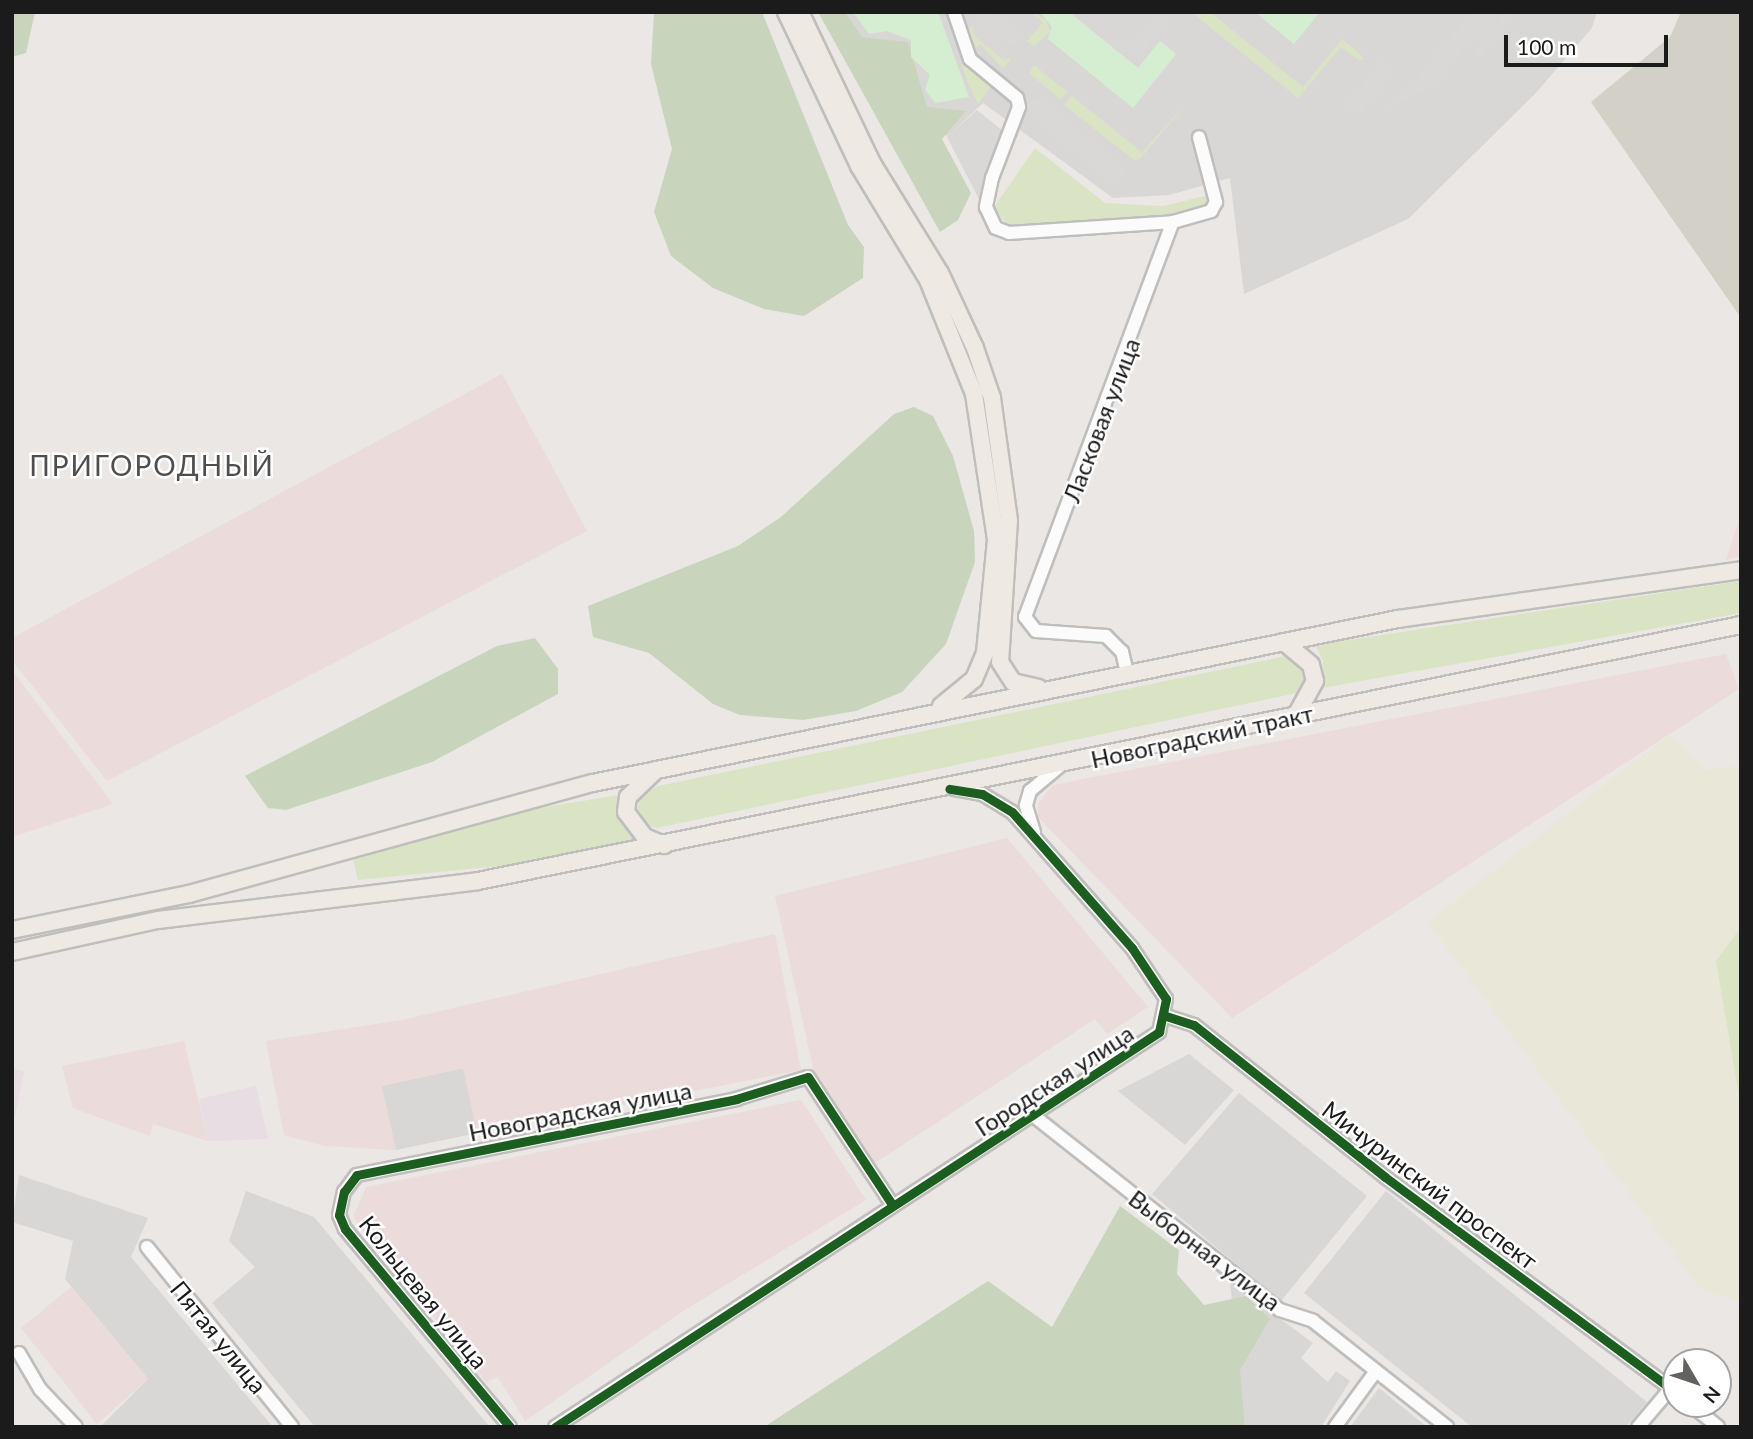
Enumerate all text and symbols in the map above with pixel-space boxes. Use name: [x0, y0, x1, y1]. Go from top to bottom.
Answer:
scale bar: [1508, 21, 1672, 65]
text: 100 m: [1517, 34, 1576, 59]
street label: Ласковая улица: [1056, 334, 1146, 506]
district label: ПРИГОРОДНЫЙ: [31, 448, 273, 482]
street label: Новоградский тракт: [1088, 698, 1316, 774]
street label: Городская улица: [969, 1018, 1139, 1142]
street label: Новоградская улица: [466, 1075, 694, 1147]
street label: Мичуринский проспект: [1317, 1095, 1543, 1275]
street label: Выборная улица: [1123, 1184, 1287, 1316]
street label: Кольцевая улица: [354, 1210, 494, 1374]
street label: Пятая улица: [165, 1275, 273, 1399]
north arrow: [1662, 1348, 1732, 1418]
text: N: [1699, 1382, 1726, 1408]

